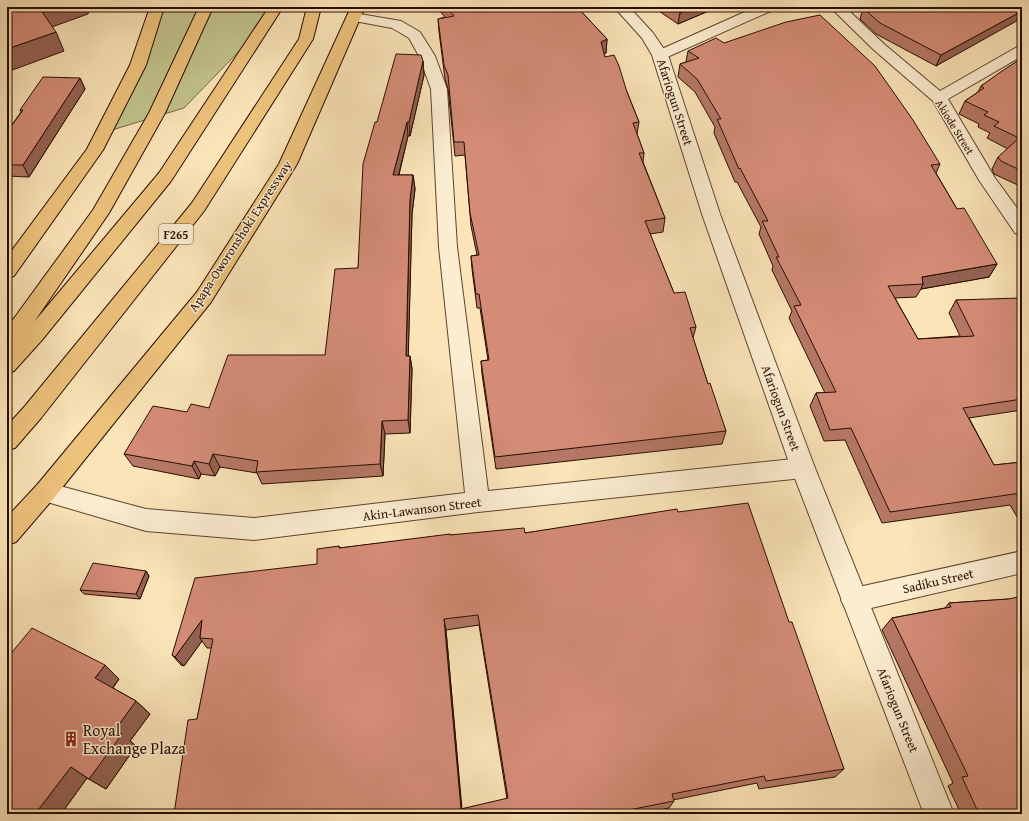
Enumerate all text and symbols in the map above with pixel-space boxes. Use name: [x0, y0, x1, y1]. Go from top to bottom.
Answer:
street label: Afariogun Street: [652, 56, 698, 148]
street label: Akiode Street: [932, 96, 978, 158]
street label: Apapa-Oworonshoki Expressway: [184, 156, 296, 315]
road number: F265: [159, 224, 193, 244]
street label: Afariogun Street: [757, 362, 806, 454]
street label: Akin-Lawanson Street: [362, 492, 483, 526]
street label: Sadiku Street: [901, 564, 976, 598]
street label: Afariogun Street: [872, 665, 924, 756]
place label: Royal Exchange Plaza: [83, 718, 186, 760]
building icon: Royal Exchange Plaza: [62, 730, 80, 748]

